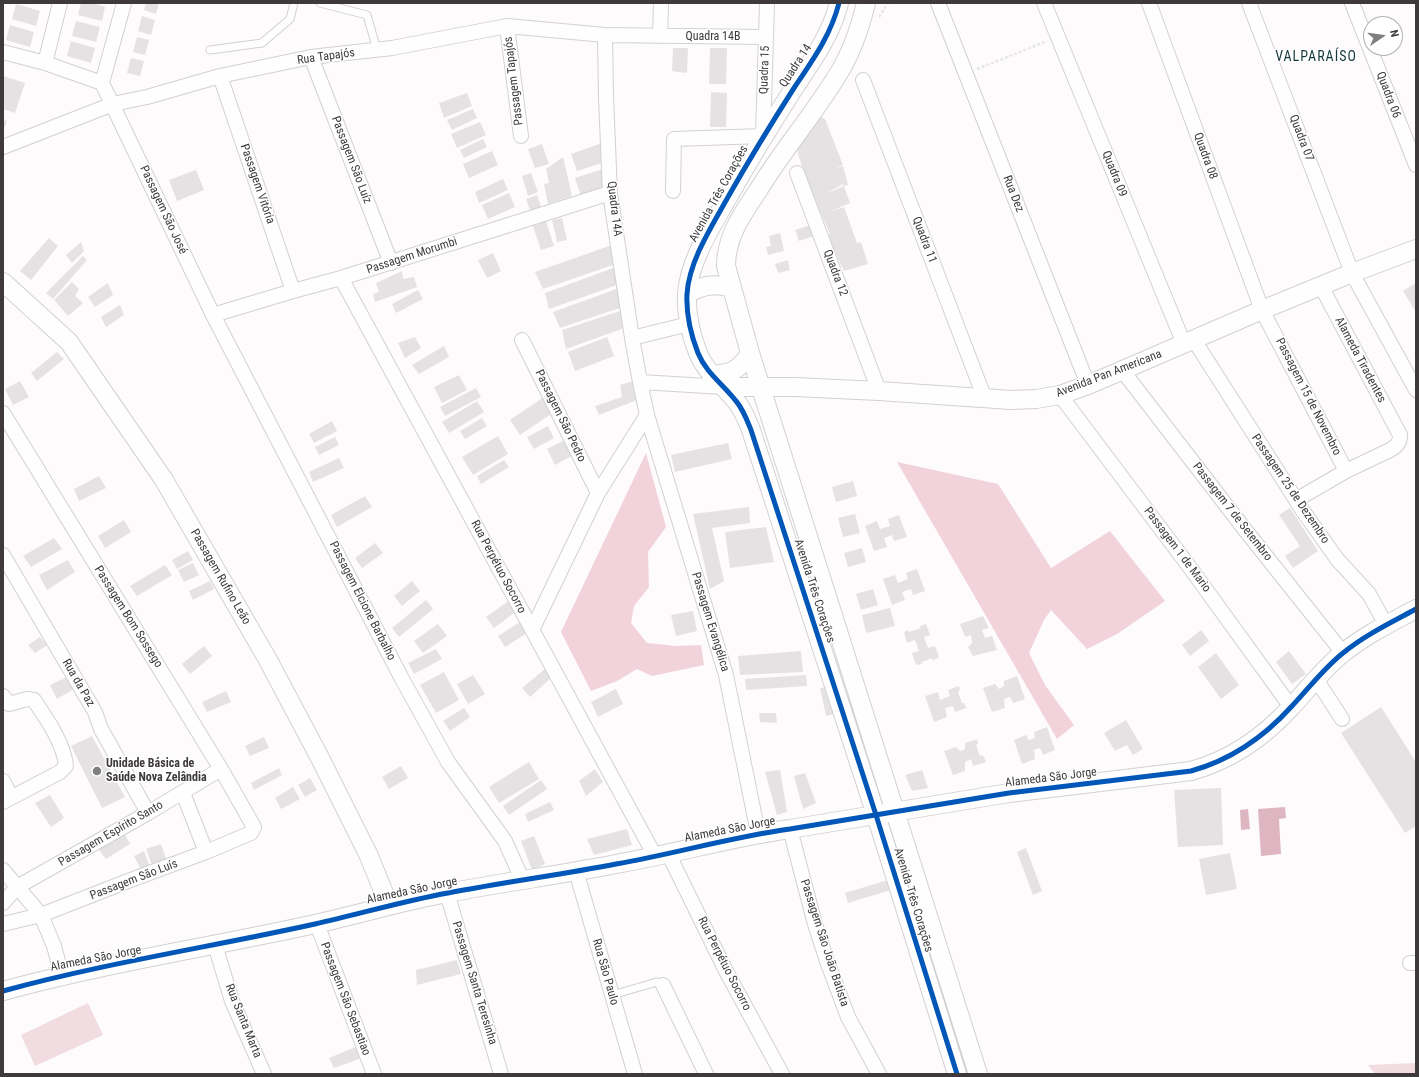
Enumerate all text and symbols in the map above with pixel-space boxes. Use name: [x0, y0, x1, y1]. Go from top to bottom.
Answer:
north arrow: [1363, 16, 1403, 56]
text: N: [1387, 29, 1401, 38]
street label: Quadra 14B: [685, 30, 741, 44]
street label: Passagem Tapajós: [501, 36, 527, 126]
street label: Quadra 14: [777, 42, 815, 90]
street label: Rua Tapajós: [296, 46, 356, 68]
street label: Quadra 15: [757, 46, 773, 94]
district label: VALPARAÍSO: [1275, 49, 1357, 65]
street label: Quadra 06: [1373, 70, 1403, 120]
street label: Quadra 07: [1286, 113, 1316, 163]
street label: Passagem São Luíz: [328, 114, 374, 206]
street label: Quadra 08: [1190, 131, 1220, 181]
street label: Passagem Vitória: [237, 142, 277, 226]
street label: Avenida Três Corações: [686, 143, 752, 245]
street label: Quadra 09: [1098, 149, 1130, 199]
street label: Passagem São José: [136, 163, 190, 257]
street label: Rua Dez: [999, 173, 1027, 215]
street label: Quadra 14A: [603, 181, 625, 237]
street label: Quadra 11: [909, 215, 939, 265]
street label: Passagem Morumbi: [365, 235, 459, 277]
street label: Quadra 12: [820, 248, 850, 298]
street label: Alameda Tiradentes: [1331, 315, 1389, 405]
street label: Passagem 15 de Novembro: [1272, 336, 1344, 458]
street label: Avenida Pan Americana: [1054, 347, 1164, 401]
street label: Passagem São Pedro: [531, 368, 589, 464]
street label: Passagem 25 de Dezembro: [1248, 431, 1332, 547]
street label: Passagem 7 de Setembro: [1189, 460, 1275, 564]
street label: Passagem 1 de Mario: [1140, 505, 1214, 595]
street label: Rua Perpétuo Socorro: [467, 518, 529, 616]
street label: Passagem Rufino Leão: [187, 527, 253, 627]
street label: Avenida Três Corações: [790, 537, 838, 645]
street label: Passagem Elcione Barbalho: [326, 539, 398, 663]
street label: Passagem Bom Sossego: [91, 563, 165, 671]
street label: Passagem Evangélica: [688, 571, 732, 673]
street label: Rua da Paz: [59, 657, 97, 709]
place label: Unidade Básica de Saúde Nova Zelândia: [106, 757, 207, 785]
marker: Unidade Básica de Saúde Nova Zelândia: [91, 765, 103, 777]
street label: Alameda São Jorge: [1004, 765, 1098, 791]
street label: Passagem Espírito Santo: [56, 798, 166, 870]
street label: Alameda São Jorge: [683, 814, 777, 846]
street label: Avenida Três Corações: [890, 846, 936, 954]
street label: Passagem São Luís: [88, 857, 180, 903]
street label: Alameda São Jorge: [365, 874, 459, 908]
street label: Passagem São João Batista: [797, 878, 851, 1008]
street label: Rua Perpétuo Socorro: [694, 915, 754, 1013]
street label: Passagem Santa Teresinha: [448, 920, 500, 1046]
street label: Rua São Paulo: [589, 937, 621, 1007]
street label: Passagem São Sebastiao: [317, 940, 373, 1058]
street label: Alameda São Jorge: [49, 943, 143, 975]
street label: Rua Santa Marta: [222, 982, 264, 1060]

